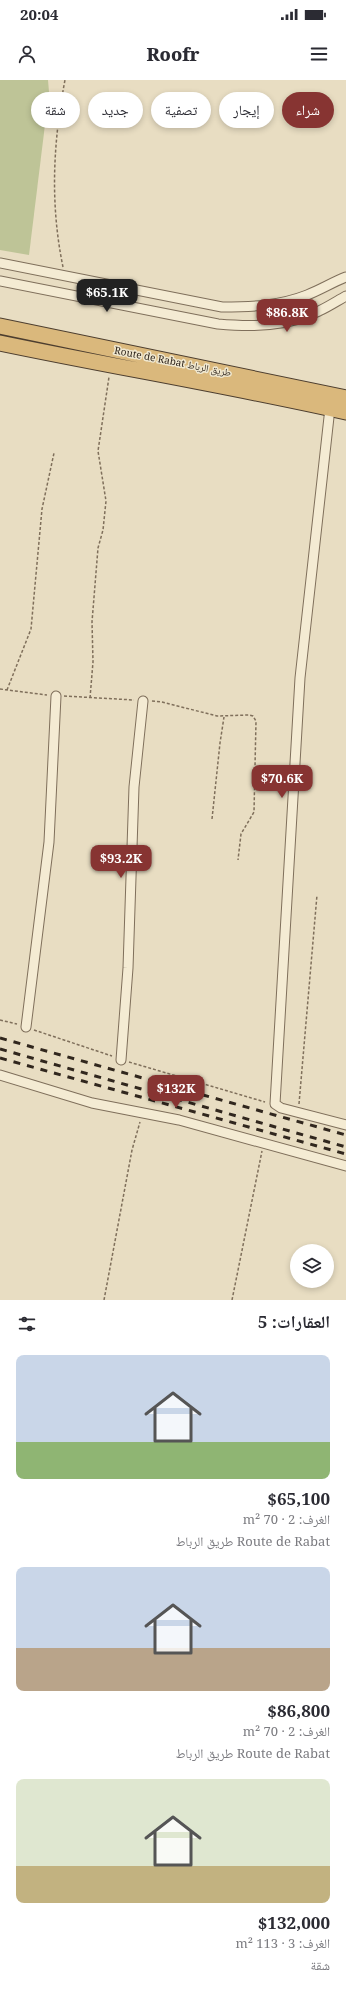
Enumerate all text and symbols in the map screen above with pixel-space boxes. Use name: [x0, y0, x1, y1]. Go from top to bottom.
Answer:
text: 20:04: [20, 4, 58, 24]
text: Roofr: [146, 42, 200, 66]
icon: person: [16, 43, 38, 65]
icon: menu: [308, 43, 330, 65]
chip: شقة: [31, 92, 80, 128]
chip: جديد: [88, 92, 143, 128]
chip: تصفية: [151, 92, 211, 128]
chip: إيجار: [219, 92, 274, 128]
chip: شراء: [282, 92, 334, 128]
pin: $65.1K: [74, 279, 140, 313]
text: $65.1K: [86, 283, 128, 301]
pin: $86.8K: [254, 299, 320, 333]
text: $86.8K: [266, 303, 308, 321]
street label: Route de Rabat طريق الرباط: [113, 343, 233, 379]
pin: $70.6K: [249, 765, 315, 799]
text: $70.6K: [261, 769, 303, 787]
pin: $93.2K: [88, 845, 154, 879]
text: $93.2K: [100, 849, 142, 867]
pin: $132K: [148, 1075, 204, 1109]
text: $132K: [157, 1079, 195, 1097]
map controls: [290, 1244, 334, 1288]
button: layers: [290, 1244, 334, 1288]
text: العقارات: 5: [258, 1310, 330, 1333]
icon: filters: [16, 1313, 38, 1335]
icon: home: [137, 1381, 209, 1453]
text: $65,100: [267, 1487, 330, 1510]
text: الغرف: 2 · 70 m²: [243, 1510, 330, 1528]
text: Route de Rabat طريق الرباط: [175, 1532, 330, 1550]
icon: home: [137, 1593, 209, 1665]
text: $86,800: [267, 1699, 330, 1722]
text: الغرف: 2 · 70 m²: [243, 1722, 330, 1740]
text: Route de Rabat طريق الرباط: [175, 1744, 330, 1762]
icon: home: [137, 1805, 209, 1877]
text: $132,000: [258, 1911, 330, 1934]
text: الغرف: 3 · 113 m²: [235, 1934, 330, 1952]
text: شقة: [311, 1956, 330, 1974]

